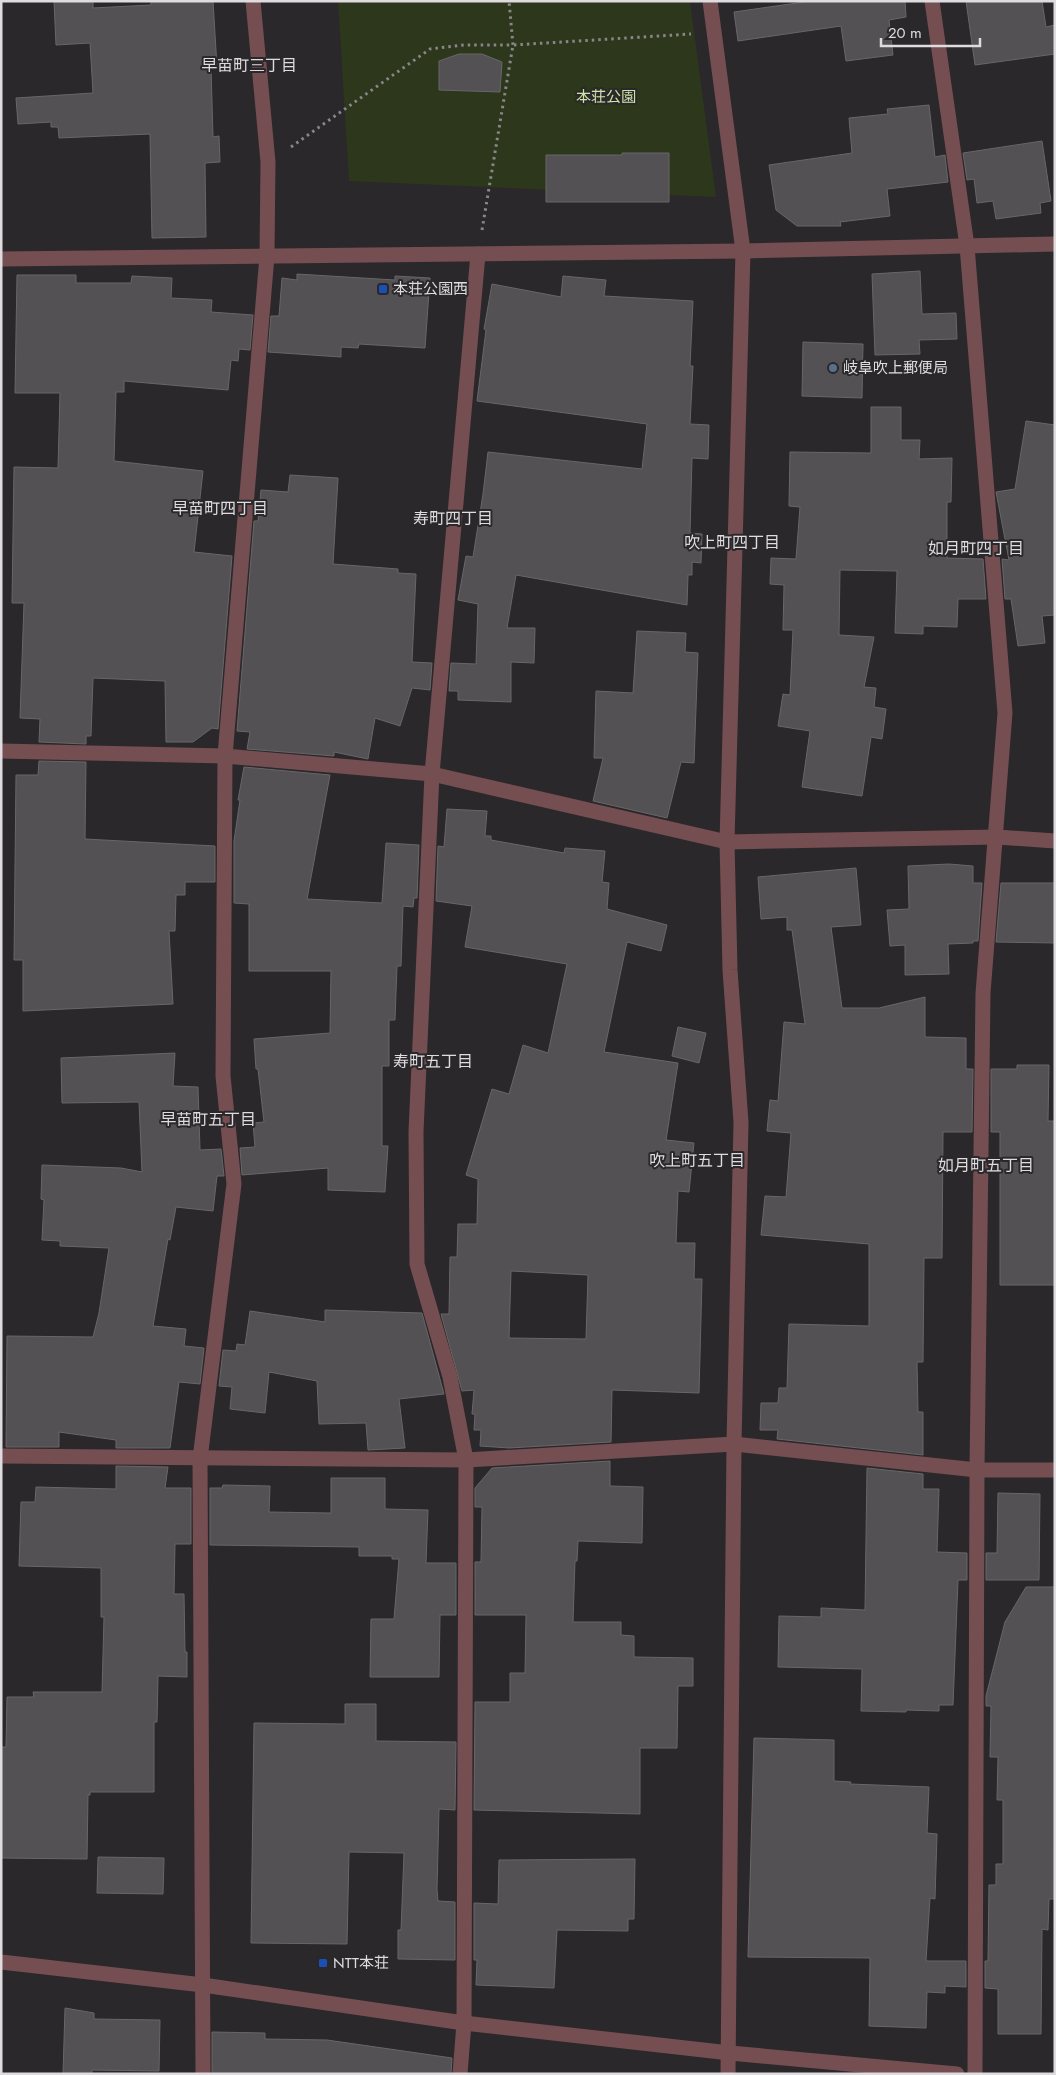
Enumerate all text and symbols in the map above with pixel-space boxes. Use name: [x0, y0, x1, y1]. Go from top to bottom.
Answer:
scale bar: [881, 15, 980, 47]
text: 20 m: [888, 22, 922, 44]
district label: 早苗町三丁目: [201, 54, 297, 77]
park label: 本荘公園: [576, 86, 636, 108]
place label: 本荘公園西: [393, 278, 468, 300]
marker: 本荘公園西: [377, 283, 389, 295]
place label: 岐阜吹上郵便局: [843, 357, 948, 379]
marker: 岐阜吹上郵便局: [827, 362, 839, 374]
district label: 早苗町四丁目: [172, 497, 268, 520]
district label: 寿町四丁目: [413, 507, 493, 530]
district label: 吹上町四丁目: [684, 531, 780, 554]
district label: 如月町四丁目: [928, 537, 1024, 560]
district label: 寿町五丁目: [393, 1050, 473, 1073]
district label: 早苗町五丁目: [160, 1108, 256, 1131]
district label: 吹上町五丁目: [649, 1149, 745, 1172]
district label: 如月町五丁目: [938, 1154, 1034, 1177]
place label: NTT本荘: [333, 1952, 389, 1974]
marker: NTT本荘: [317, 1957, 329, 1969]

